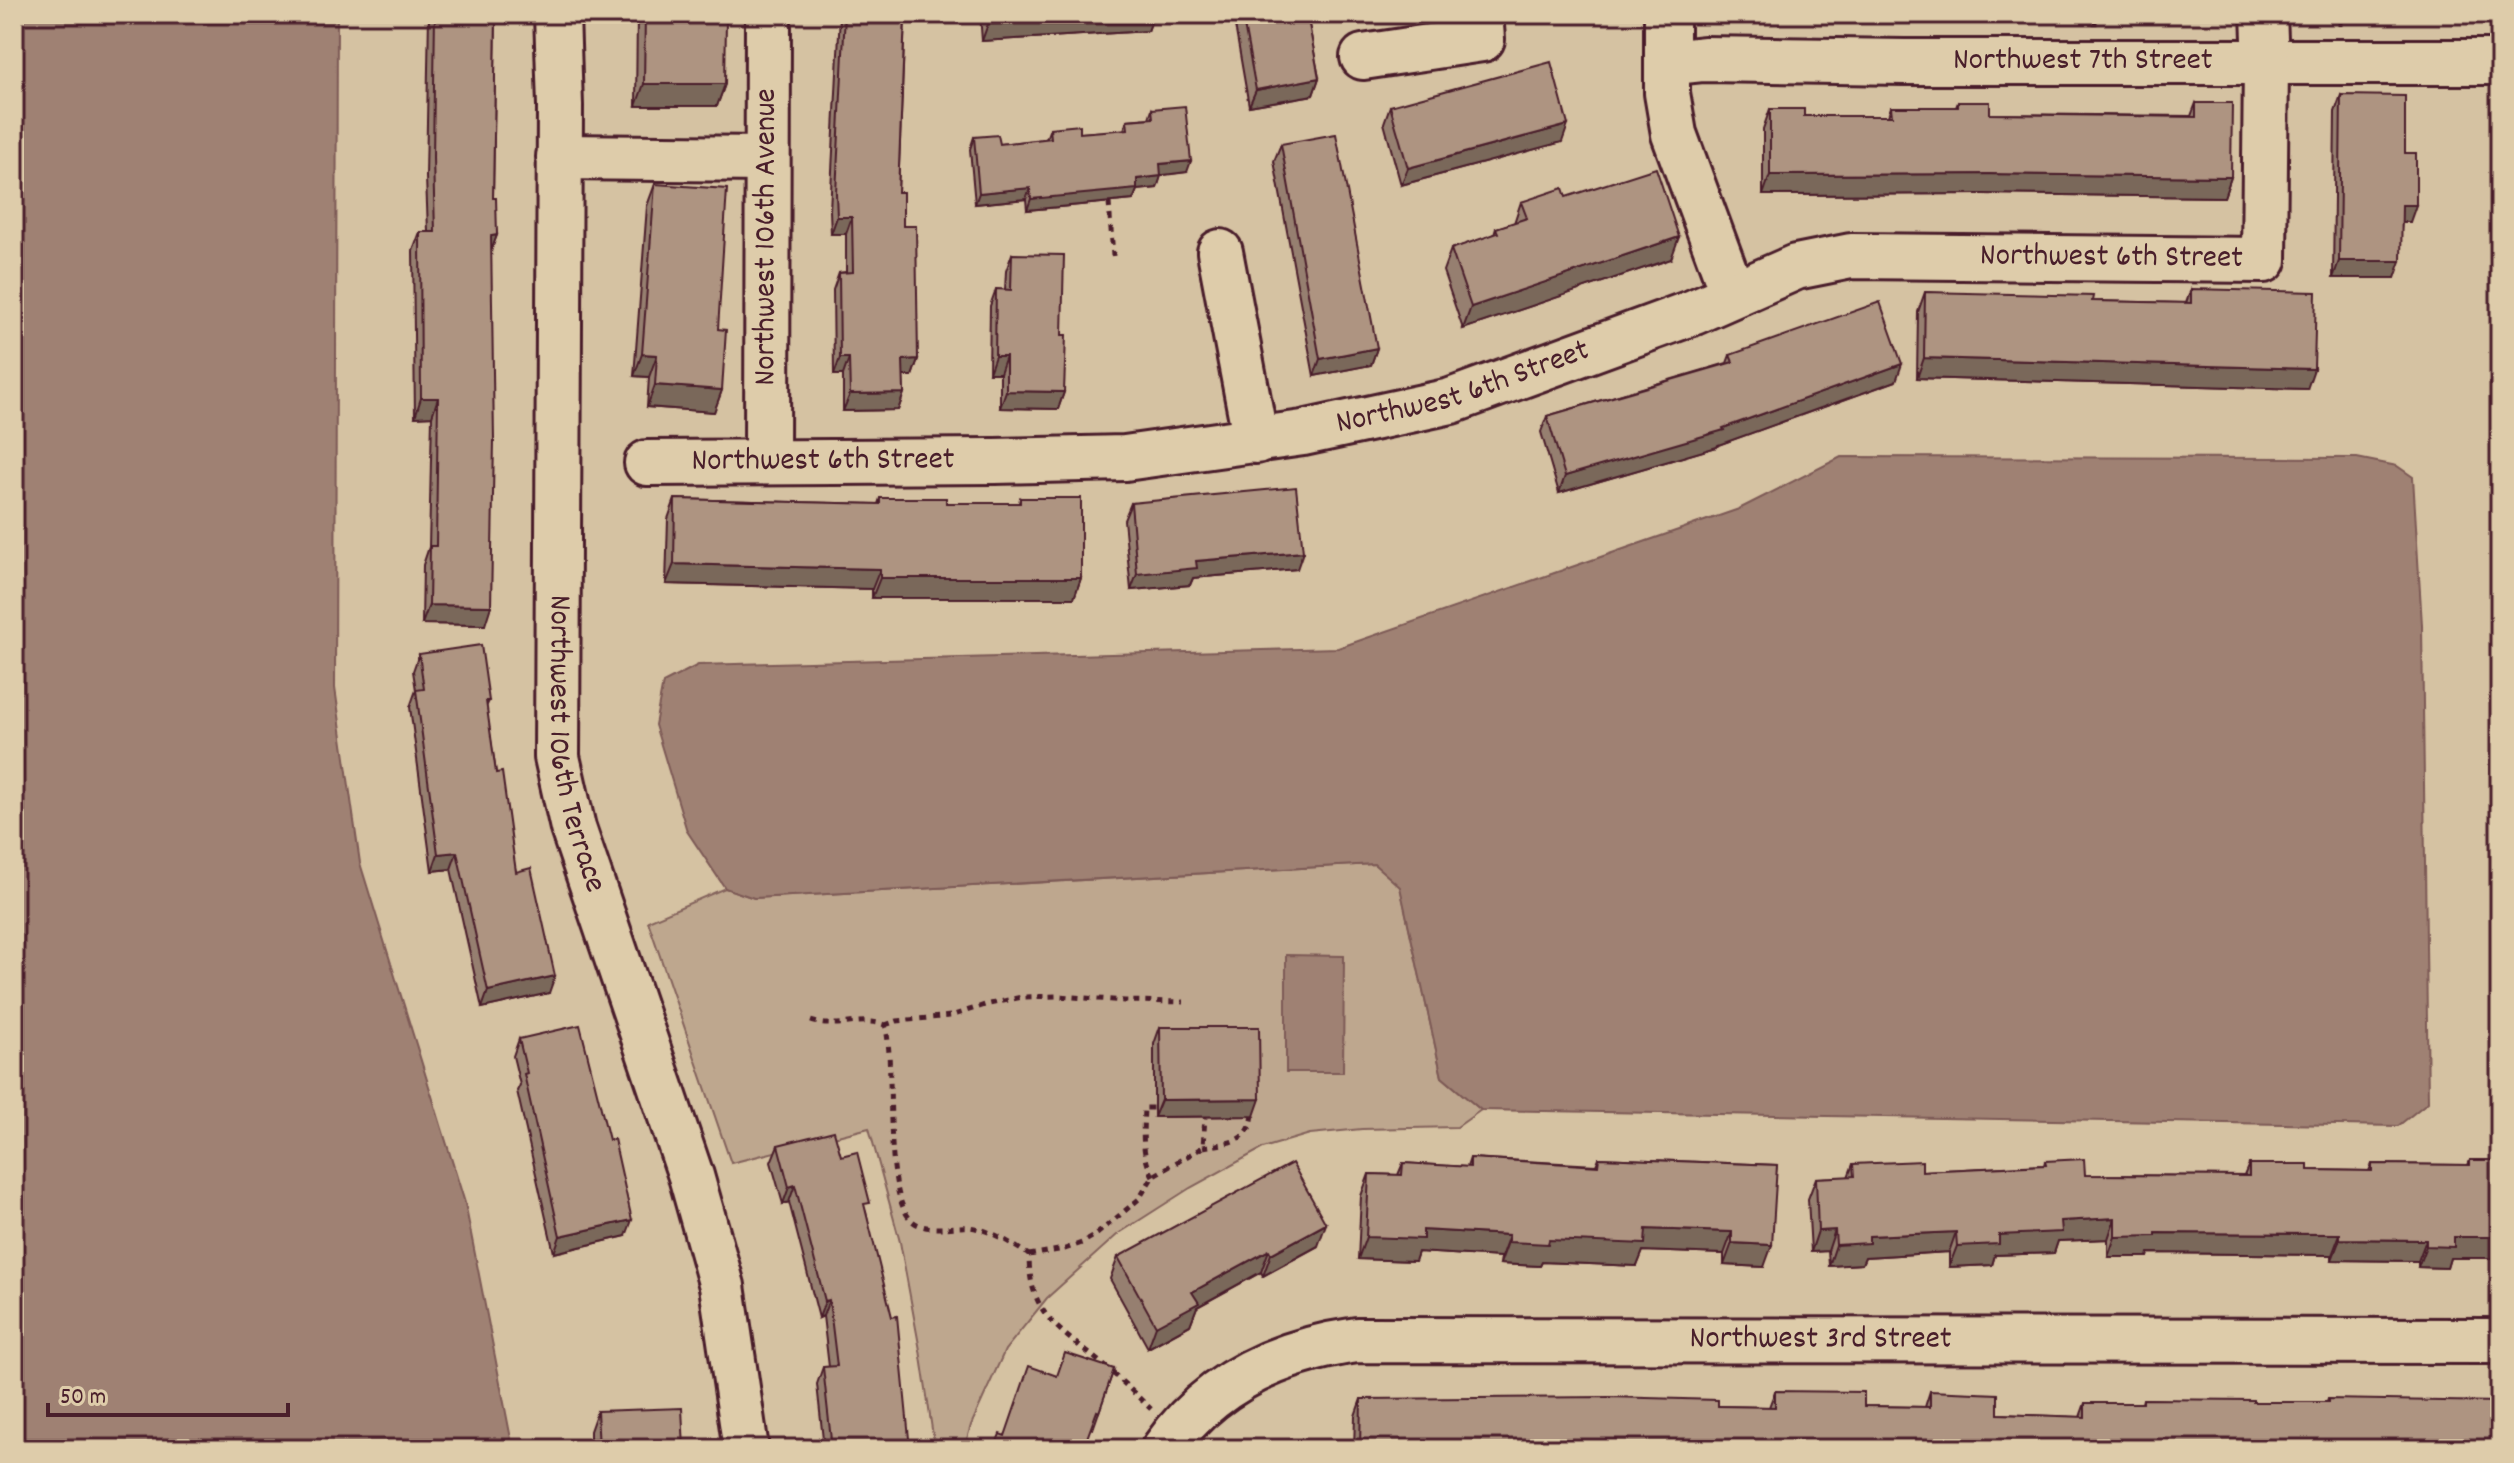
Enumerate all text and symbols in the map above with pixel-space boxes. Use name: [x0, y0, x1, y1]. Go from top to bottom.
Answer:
street label: Northwest 7th Street: [1953, 39, 2213, 85]
street label: Northwest 106th Avenue: [744, 88, 791, 386]
street label: Northwest 6th Street: [1980, 234, 2243, 283]
street label: Northwest 6th Street: [1332, 329, 1596, 448]
street label: Northwest 6th Street: [691, 438, 955, 486]
street label: Northwest 106th Terrace: [534, 595, 616, 899]
street label: Northwest 3rd Street: [1690, 1317, 1952, 1364]
scale bar: [48, 1367, 288, 1417]
text: 50 m: [60, 1381, 106, 1415]

